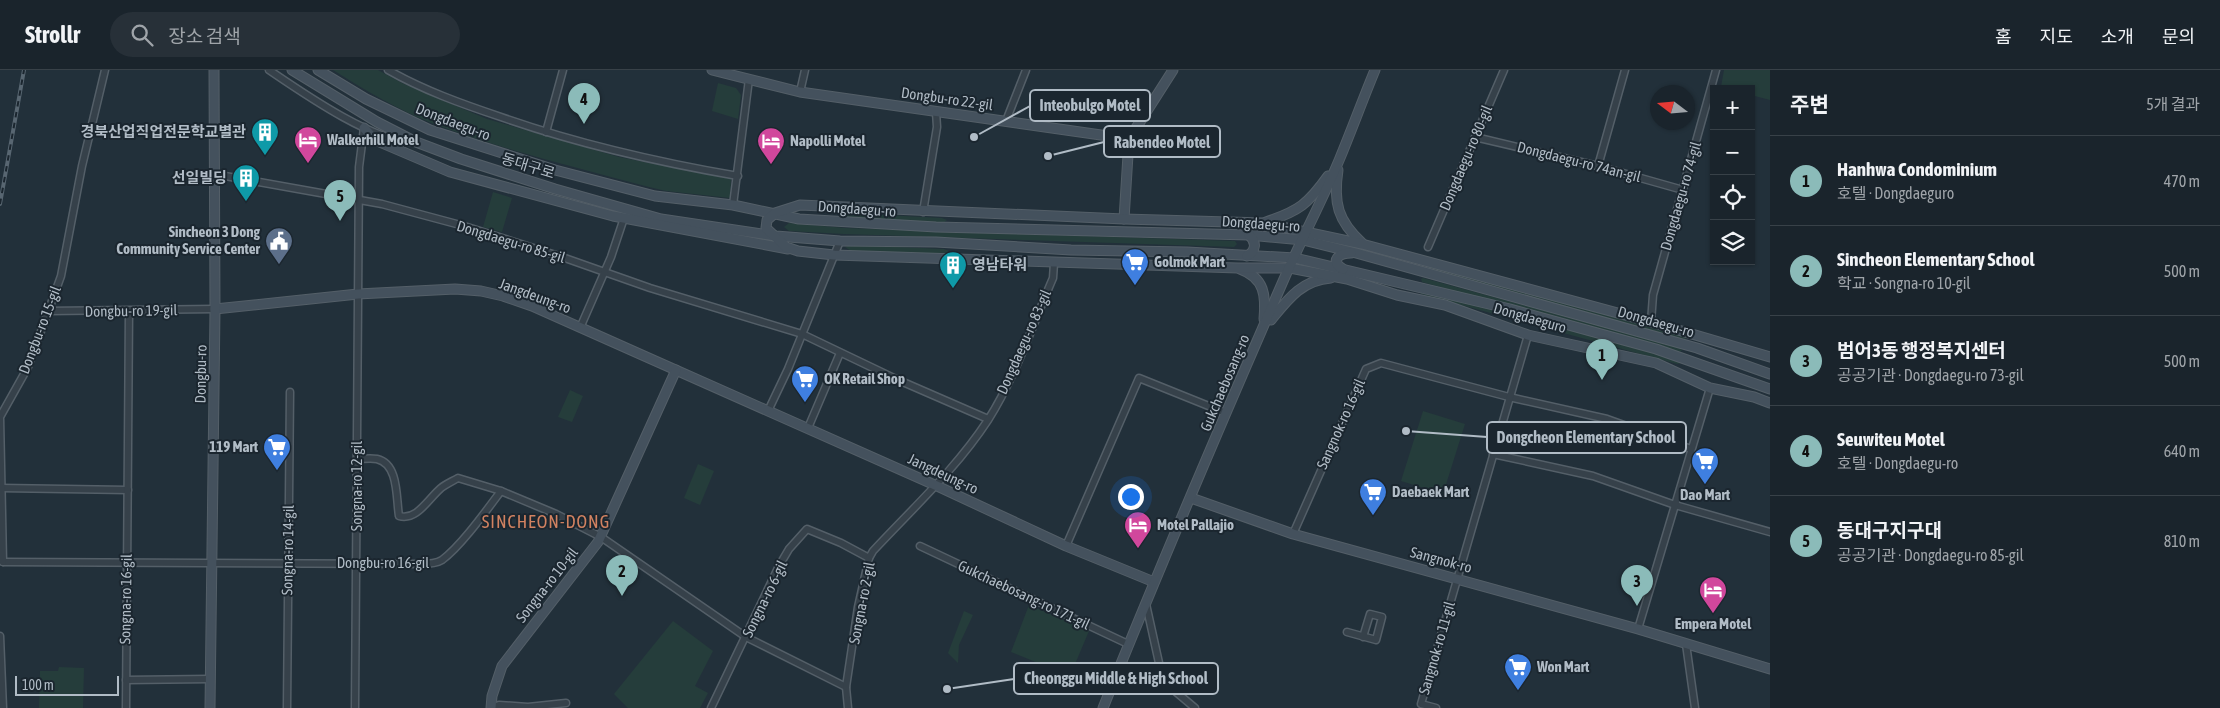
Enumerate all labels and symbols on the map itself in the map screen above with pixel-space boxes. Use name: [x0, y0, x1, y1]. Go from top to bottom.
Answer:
pin: 4: [568, 83, 600, 124]
street label: Dongbu-ro 22-gil: [900, 84, 994, 113]
north arrow: [1650, 85, 1695, 130]
callout: Inteobulgo Motel: [1030, 90, 1150, 121]
text: Inteobulgo Motel: [1040, 96, 1141, 114]
street label: Dongdaegu-ro: [413, 99, 493, 144]
street label: Dongdaegu-ro 80-gil: [1436, 103, 1495, 213]
building icon: 경북산업직업전문학교별관: [250, 117, 280, 156]
place label: 경북산업직업전문학교별관: [80, 123, 246, 140]
hotel icon: Walkerhill Motel: [293, 125, 323, 164]
hotel icon: Napolli Motel: [756, 126, 786, 165]
callout: Rabendeo Motel: [1104, 126, 1220, 157]
place label: Walkerhill Motel: [326, 131, 420, 148]
place label: Napolli Motel: [790, 132, 867, 149]
text: Rabendeo Motel: [1114, 133, 1211, 151]
street label: Dongdaegu-ro 74an-gil: [1516, 138, 1643, 185]
street label: Dongdaegu-ro 74-gil: [1657, 139, 1704, 252]
street label: 동대구로: [499, 149, 557, 182]
building icon: 선일빌딩: [231, 163, 261, 202]
place label: 선일빌딩: [172, 169, 227, 186]
pin: 5: [324, 180, 356, 221]
street label: Dongdaegu-ro: [817, 197, 897, 220]
street label: Dongdaegu-ro: [1221, 212, 1301, 235]
street label: Dongdaegu-ro 85-gil: [455, 217, 567, 266]
place label: Sincheon 3 Dong Community Service Center: [116, 223, 261, 257]
public building icon: Sincheon 3 Dong Community Service Center: [264, 226, 294, 265]
supermarket icon: Golmok Mart: [1120, 247, 1150, 286]
building icon: 영남타워: [938, 250, 968, 289]
place label: Golmok Mart: [1154, 253, 1226, 270]
place label: 영남타워: [972, 256, 1027, 273]
street label: Jangdeung-ro: [497, 275, 573, 316]
street label: Dongbu-ro 15-gil: [15, 284, 64, 376]
street label: Dongdaegu-ro 83-gil: [993, 287, 1054, 397]
street label: Dongdaeguro: [1492, 299, 1569, 336]
street label: Dongbu-ro 19-gil: [85, 301, 177, 320]
street label: Dongdaegu-ro: [1616, 303, 1696, 341]
street label: Gukchaebosang-ro: [1196, 332, 1253, 434]
pin: 1: [1586, 339, 1618, 380]
street label: Dongbu-ro: [191, 344, 210, 404]
supermarket icon: OK Retail Shop: [790, 364, 820, 403]
place label: OK Retail Shop: [824, 370, 905, 387]
street label: Sangnok-ro 16-gil: [1313, 376, 1368, 472]
callout: Dongcheon Elementary School: [1487, 422, 1686, 453]
text: Dongcheon Elementary School: [1496, 428, 1676, 446]
supermarket icon: 119 Mart: [262, 432, 292, 471]
place label: 119 Mart: [209, 438, 259, 455]
street label: Songna-ro 12-gil: [348, 441, 365, 531]
supermarket icon: Dao Mart: [1690, 446, 1720, 485]
street label: Jangdeung-ro: [905, 450, 981, 497]
supermarket icon: Daebaek Mart: [1358, 477, 1388, 516]
place label: Daebaek Mart: [1392, 483, 1470, 500]
your location: [1118, 484, 1144, 510]
place label: Dao Mart: [1680, 486, 1731, 503]
street label: Songna-ro 14-gil: [278, 505, 297, 595]
hotel icon: Motel Pallajio: [1123, 510, 1153, 549]
district label: SINCHEON-DONG: [482, 511, 610, 532]
place label: Motel Pallajio: [1157, 516, 1234, 533]
street label: Sangnok-ro: [1408, 543, 1474, 576]
street label: Songna-ro 10-gil: [512, 544, 581, 626]
street label: Songna-ro 16-gil: [116, 554, 135, 644]
street label: Dongbu-ro 16-gil: [337, 554, 429, 571]
pin: 2: [606, 555, 638, 596]
street label: Gukchaebosang-ro 171-gil: [956, 557, 1093, 633]
street label: Songna-ro 6-gil: [739, 558, 790, 640]
street label: Songna-ro 2-gil: [845, 560, 878, 645]
pin: 3: [1621, 565, 1653, 606]
hotel icon: Empera Motel: [1698, 575, 1728, 614]
street label: Sangnok-ro 11-gil: [1415, 599, 1458, 696]
place label: Empera Motel: [1675, 615, 1752, 632]
supermarket icon: Won Mart: [1503, 652, 1533, 691]
place label: Won Mart: [1536, 658, 1590, 675]
callout: Cheonggu Middle & High School: [1014, 663, 1218, 694]
text: Cheonggu Middle & High School: [1024, 669, 1209, 687]
scale bar: [15, 673, 119, 696]

